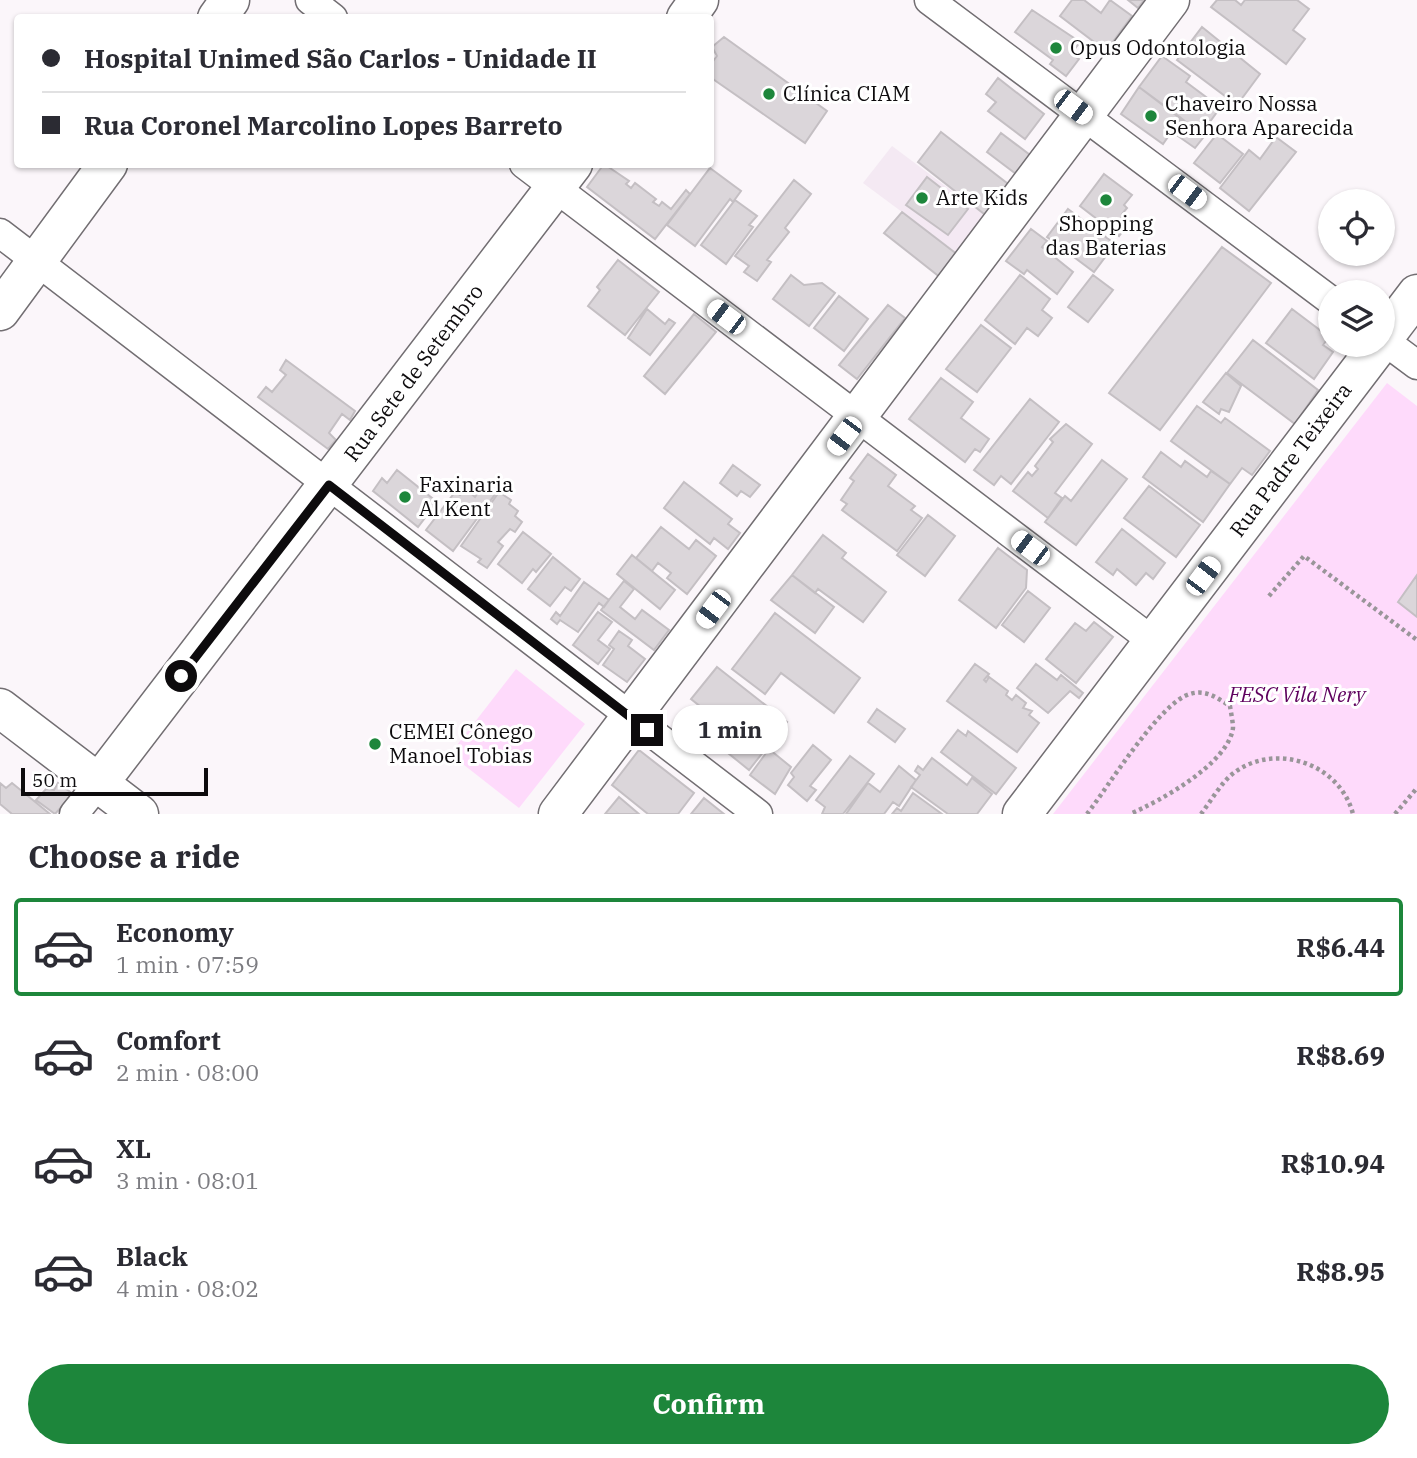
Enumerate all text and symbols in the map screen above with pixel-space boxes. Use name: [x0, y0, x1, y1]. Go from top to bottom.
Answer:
place label: Opus Odontologia: [1070, 33, 1246, 61]
marker: Opus Odontologia: [1048, 40, 1064, 56]
text: Hospital Unimed São Carlos - Unidade II: [84, 41, 597, 75]
place label: Clínica CIAM: [783, 79, 910, 107]
marker: Clínica CIAM: [761, 86, 777, 102]
car: [1050, 86, 1097, 128]
place label: Chaveiro Nossa Senhora Aparecida: [1165, 89, 1354, 141]
text: Rua Coronel Marcolino Lopes Barreto: [84, 108, 563, 142]
marker: Chaveiro Nossa Senhora Aparecida: [1143, 108, 1159, 124]
car: [1164, 171, 1211, 213]
place label: Arte Kids: [936, 183, 1028, 211]
map controls: [1318, 189, 1395, 357]
button: locate: [1318, 189, 1395, 266]
marker: Arte Kids: [914, 190, 930, 206]
marker: Shopping das Baterias: [1098, 192, 1114, 208]
place label: Shopping das Baterias: [1046, 209, 1166, 261]
street label: Rua Sete de Setembro: [337, 278, 489, 467]
button: layers: [1318, 280, 1395, 357]
car: [703, 296, 750, 338]
street label: Rua Padre Teixeira: [1223, 376, 1358, 542]
car: [823, 413, 866, 459]
place label: Faxinaria Al Kent: [419, 470, 513, 522]
marker: Faxinaria Al Kent: [397, 489, 413, 505]
car: [1007, 527, 1054, 569]
car: [1182, 553, 1225, 599]
car: [692, 586, 735, 632]
route start: [165, 660, 197, 692]
park label: FESC Vila Nery: [1228, 680, 1368, 708]
callout: 1 min: [672, 706, 787, 754]
route end: [631, 714, 663, 746]
text: 1 min: [698, 714, 762, 744]
place label: CEMEI Cônego Manoel Tobias: [389, 717, 533, 769]
marker: CEMEI Cônego Manoel Tobias: [367, 736, 383, 752]
scale bar: [21, 765, 208, 797]
text: 50 m: [32, 768, 77, 792]
text: Choose a ride: [28, 835, 240, 877]
text: Economy: [116, 915, 234, 949]
icon: car: [32, 916, 95, 979]
text: R$6.44: [1296, 930, 1385, 964]
text: 1 min · 07:59: [116, 949, 259, 979]
text: Comfort: [116, 1023, 221, 1057]
icon: car: [32, 1024, 95, 1087]
text: R$8.69: [1296, 1038, 1385, 1072]
text: 2 min · 08:00: [116, 1057, 259, 1087]
text: XL: [116, 1131, 151, 1165]
icon: car: [32, 1132, 95, 1195]
text: R$10.94: [1281, 1146, 1385, 1180]
text: 3 min · 08:01: [116, 1165, 259, 1195]
text: Black: [116, 1239, 188, 1273]
icon: car: [32, 1240, 95, 1303]
text: R$8.95: [1296, 1254, 1385, 1288]
text: 4 min · 08:02: [116, 1273, 259, 1303]
button: Confirm: [28, 1364, 1389, 1444]

